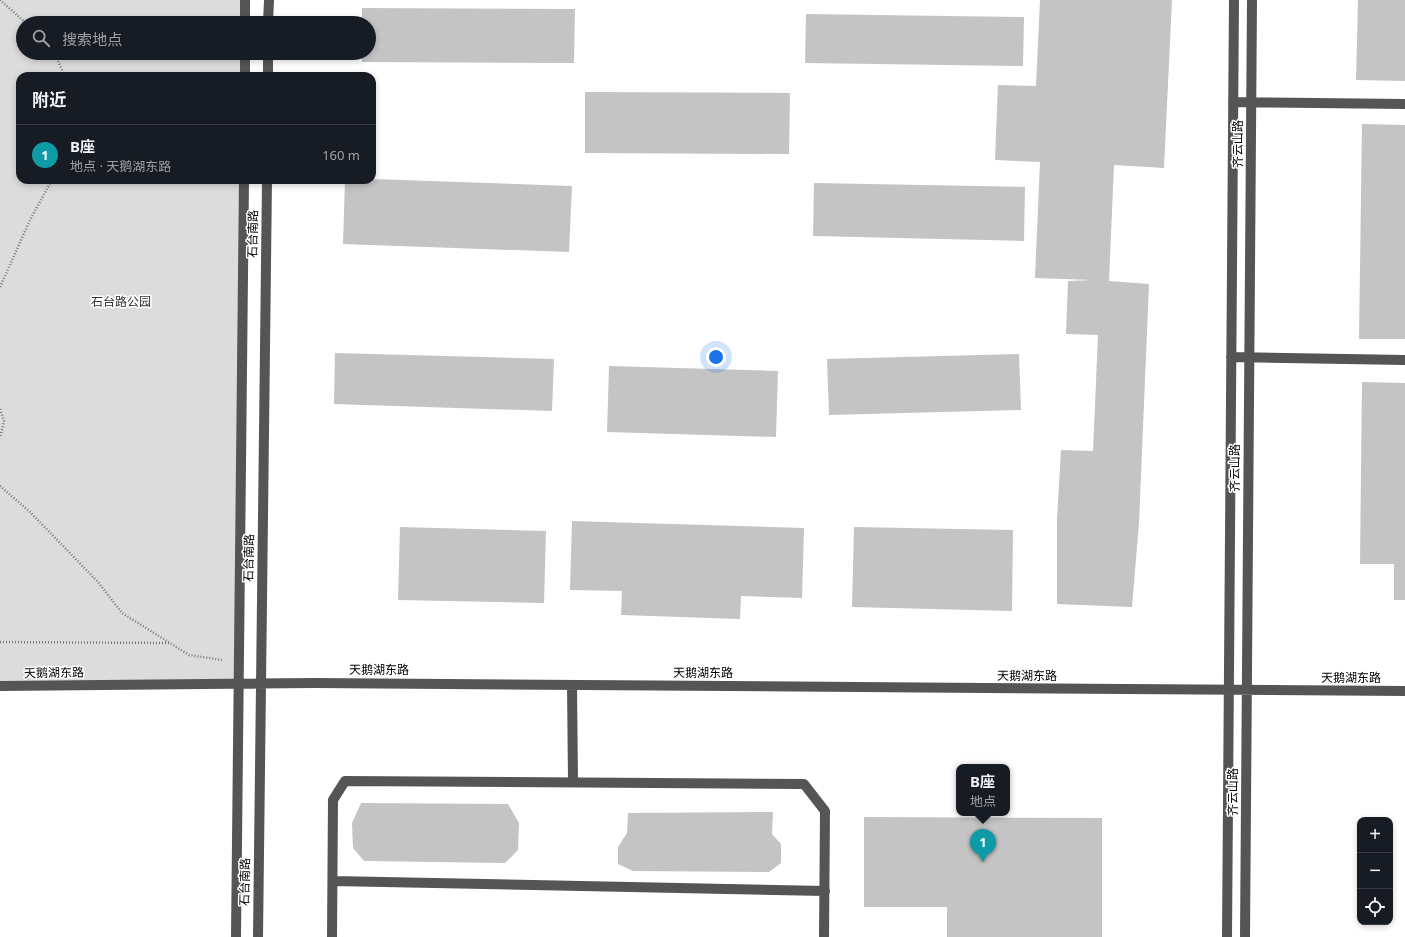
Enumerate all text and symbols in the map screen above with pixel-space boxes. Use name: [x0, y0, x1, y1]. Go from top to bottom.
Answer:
search box: [16, 16, 376, 60]
icon: search: [30, 27, 52, 49]
text: 搜索地点: [62, 29, 122, 49]
text: 附近: [32, 88, 66, 111]
street label: 齐云山路: [1229, 120, 1246, 168]
text: B座: [70, 136, 95, 156]
text: 1: [41, 146, 49, 164]
text: 160 m: [322, 146, 360, 164]
text: 地点 · 天鹅湖东路: [70, 157, 171, 175]
street label: 石台南路: [244, 210, 261, 258]
park label: 石台路公园: [91, 293, 151, 310]
your location: [706, 347, 726, 367]
street label: 齐云山路: [1226, 444, 1243, 492]
street label: 石台南路: [240, 534, 257, 582]
street label: 天鹅湖东路: [349, 661, 409, 678]
street label: 天鹅湖东路: [24, 663, 84, 682]
street label: 天鹅湖东路: [673, 664, 733, 681]
street label: 天鹅湖东路: [997, 667, 1057, 684]
street label: 天鹅湖东路: [1321, 669, 1381, 686]
popup: [956, 764, 1010, 816]
street label: 齐云山路: [1224, 768, 1241, 816]
text: B座: [970, 771, 995, 791]
text: 地点: [970, 792, 996, 810]
map controls: [1357, 817, 1393, 925]
button: +: [1357, 817, 1393, 853]
pin: 1: [970, 829, 996, 862]
button: −: [1357, 853, 1393, 889]
street label: 石台南路: [236, 858, 253, 906]
button: locate: [1357, 889, 1393, 925]

